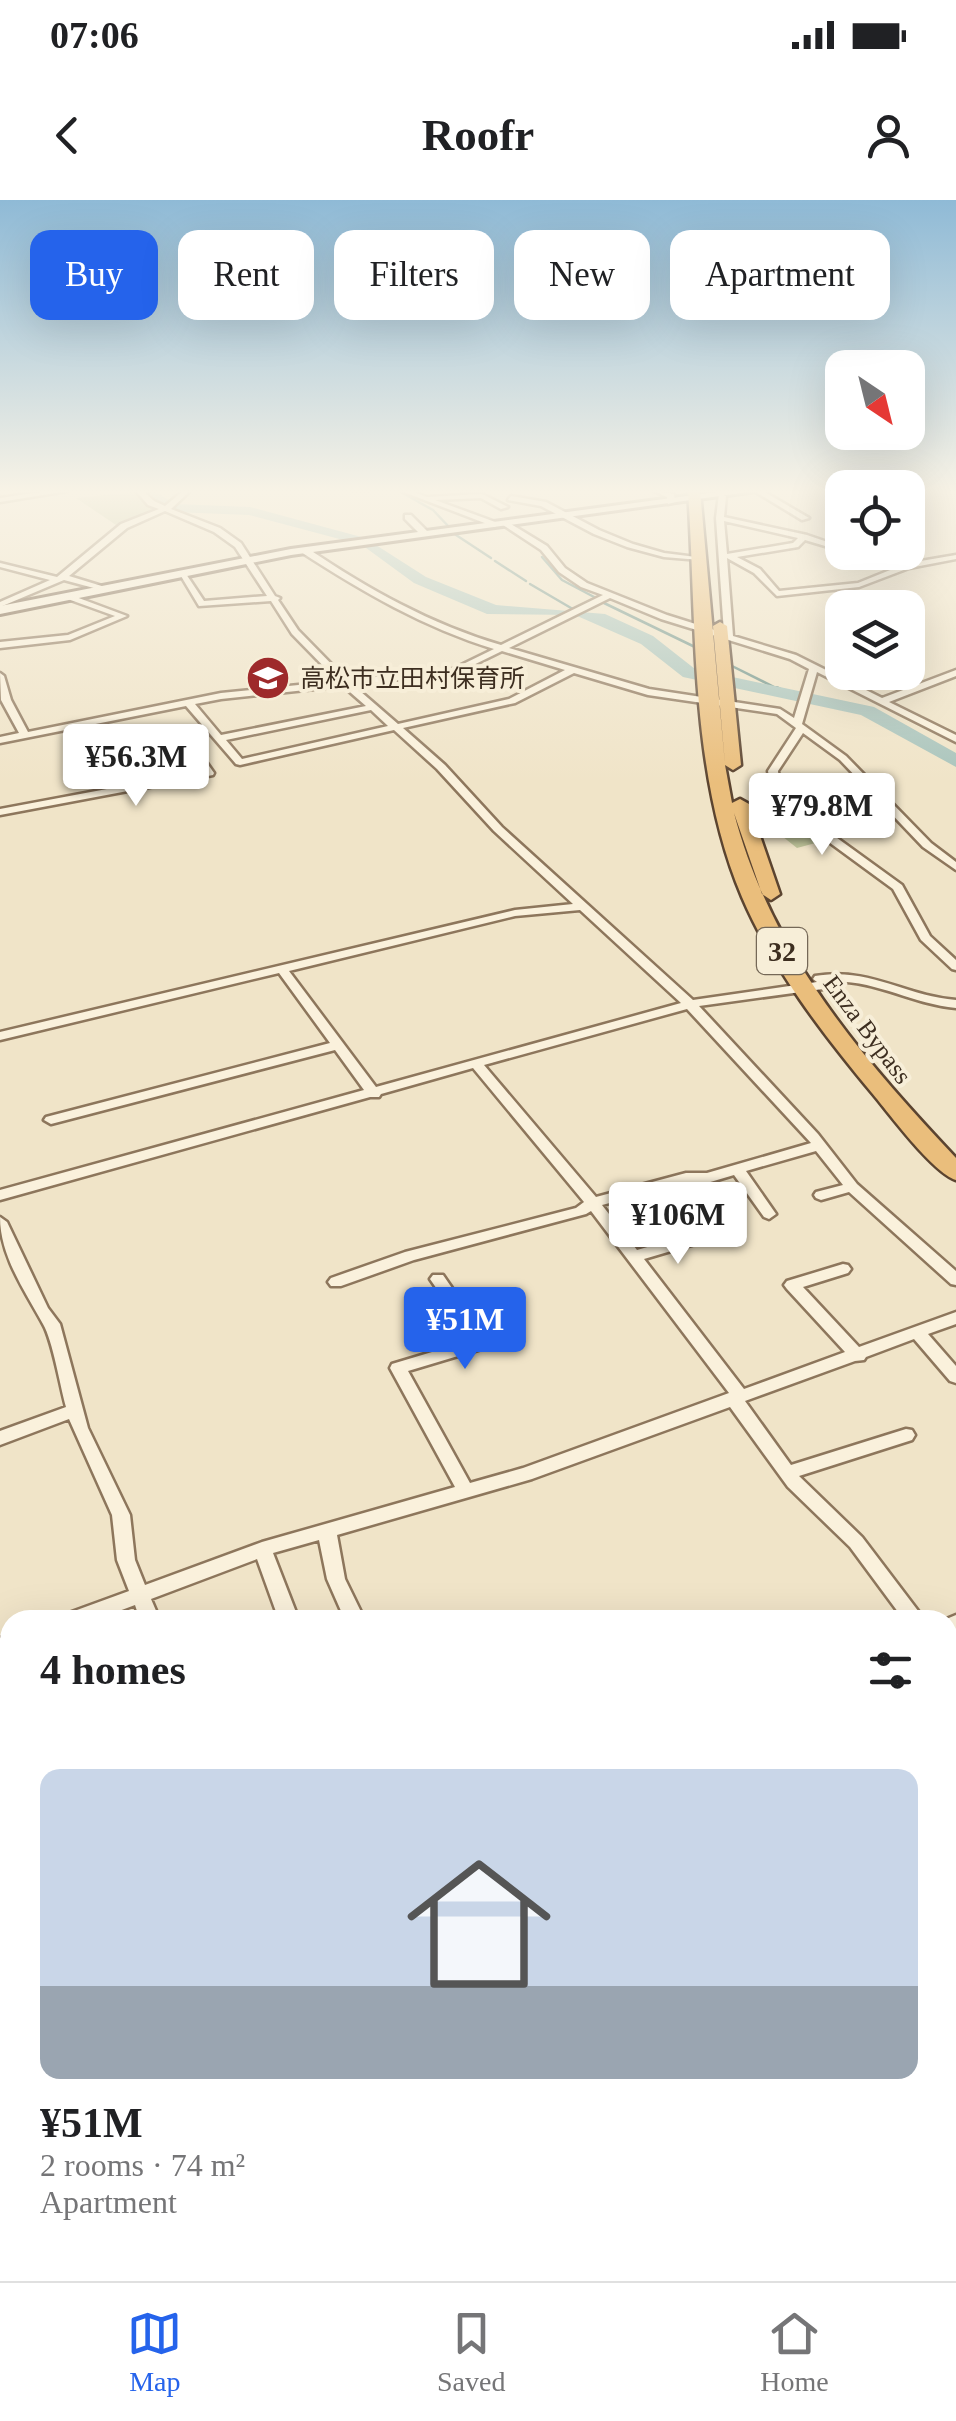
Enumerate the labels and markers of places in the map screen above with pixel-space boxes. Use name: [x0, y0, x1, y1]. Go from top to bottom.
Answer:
school or university icon: 高松市立田村保育所: [245, 655, 291, 701]
place label: 高松市立田村保育所: [300, 665, 525, 692]
pin: ¥56.3M: [55, 724, 217, 809]
pin: ¥79.8M: [741, 773, 903, 858]
pin: ¥106M: [608, 1182, 748, 1267]
pin: ¥51M: [406, 1287, 524, 1372]

